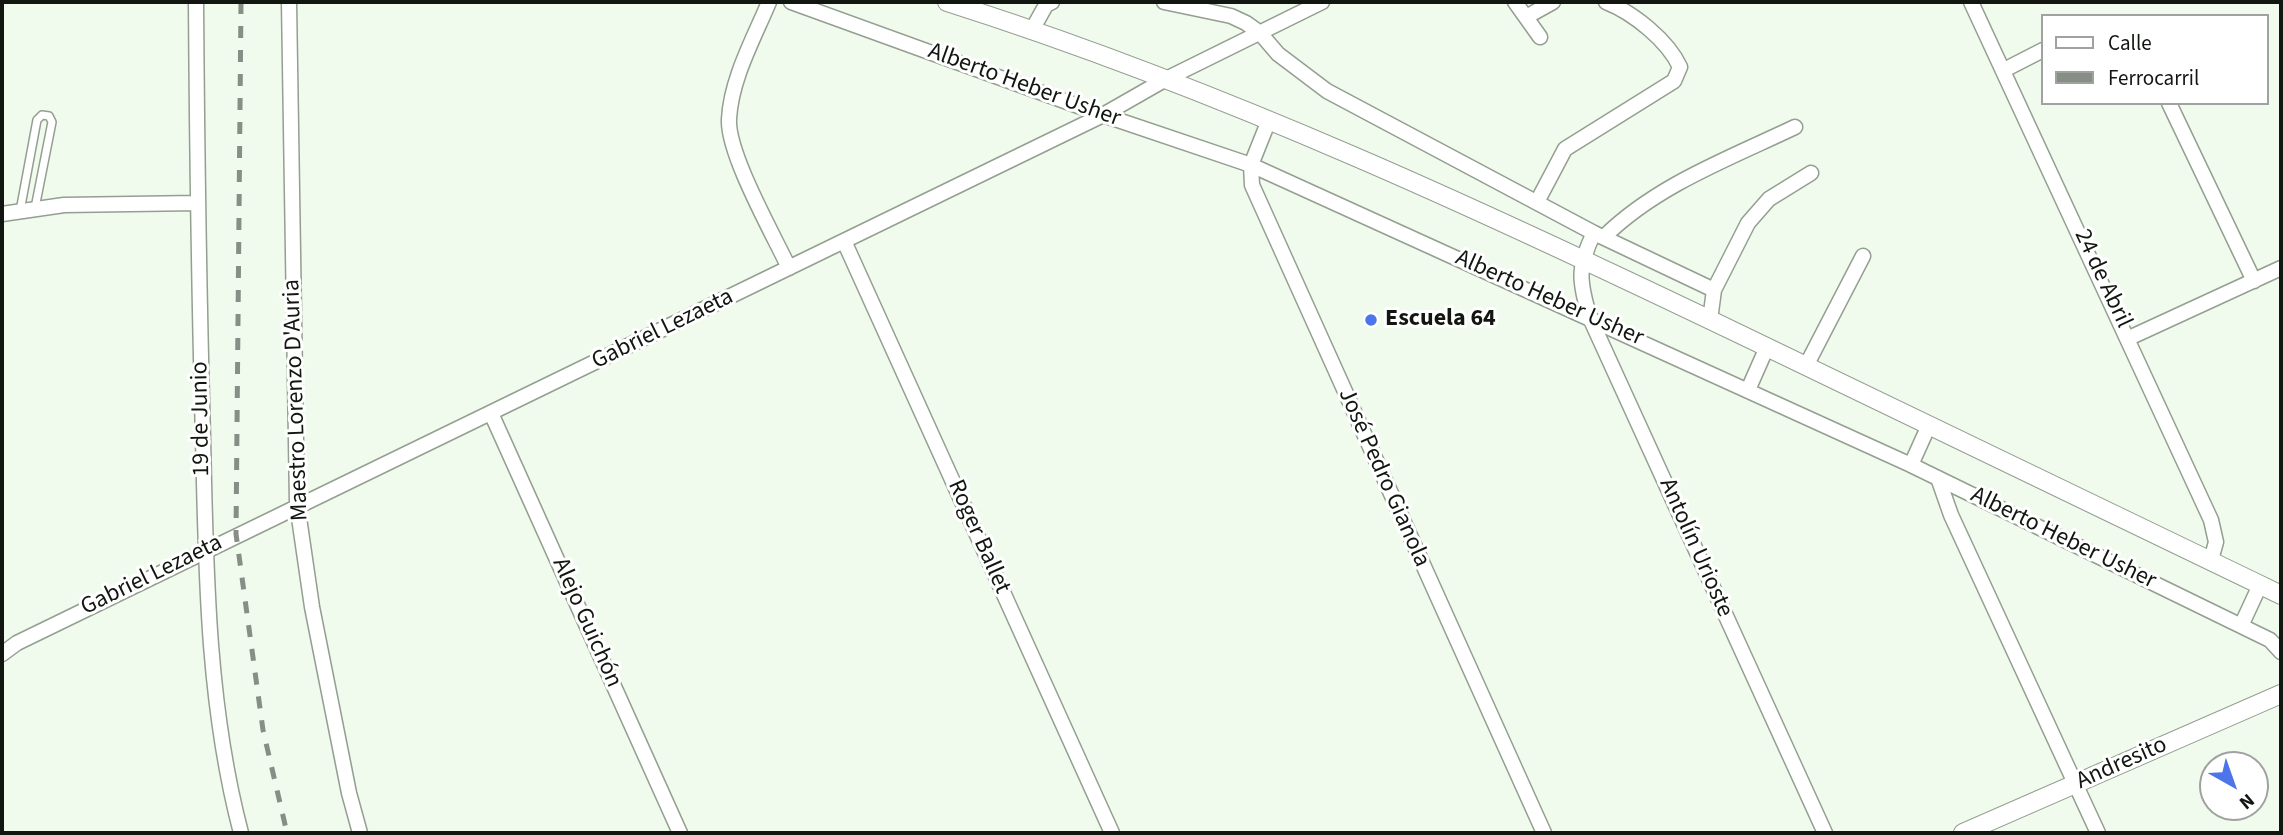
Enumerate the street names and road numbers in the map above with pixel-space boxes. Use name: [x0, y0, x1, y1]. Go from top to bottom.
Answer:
street label: Alberto Heber Usher: [924, 38, 1124, 134]
street label: 24 de Abril: [2067, 225, 2137, 333]
street label: Alberto Heber Usher: [1450, 245, 1648, 353]
street label: Maestro Lorenzo D'Auria: [278, 279, 316, 521]
street label: Gabriel Lezaeta: [588, 283, 738, 377]
street label: 19 de Junio: [187, 361, 217, 477]
street label: José Pedro Gianola: [1331, 384, 1435, 572]
street label: Antolín Urioste: [1652, 474, 1738, 622]
street label: Roger Ballet: [940, 476, 1016, 598]
street label: Alberto Heber Usher: [1966, 482, 2160, 596]
street label: Gabriel Lezaeta: [77, 529, 227, 623]
street label: Alejo Guichón: [545, 554, 627, 692]
street label: Andresito: [2072, 731, 2172, 797]

